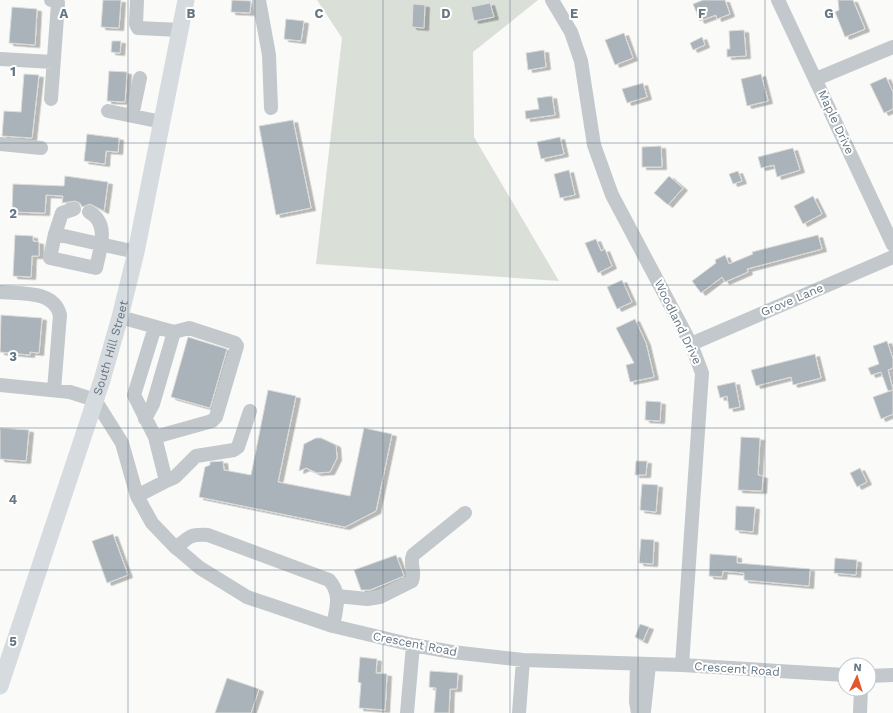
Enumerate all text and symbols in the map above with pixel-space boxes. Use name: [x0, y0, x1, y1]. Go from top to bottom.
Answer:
text: A: [60, 6, 69, 21]
text: B: [187, 6, 196, 21]
text: C: [315, 6, 324, 21]
text: D: [441, 6, 451, 21]
text: E: [570, 6, 578, 21]
text: F: [698, 6, 706, 21]
text: G: [824, 6, 834, 21]
text: 1: [10, 64, 16, 79]
street label: Maple Drive: [815, 88, 857, 156]
text: 2: [9, 206, 17, 221]
street label: Woodland Drive: [651, 277, 705, 367]
street label: Grove Lane: [759, 281, 825, 319]
street label: South Hill Street: [90, 299, 131, 397]
text: 3: [9, 349, 17, 364]
text: 4: [9, 492, 18, 507]
street label: Crescent Road: [372, 629, 458, 659]
text: 5: [9, 634, 17, 649]
north arrow: [837, 657, 877, 697]
street label: Crescent Road: [694, 659, 780, 679]
text: N: [853, 661, 862, 674]

